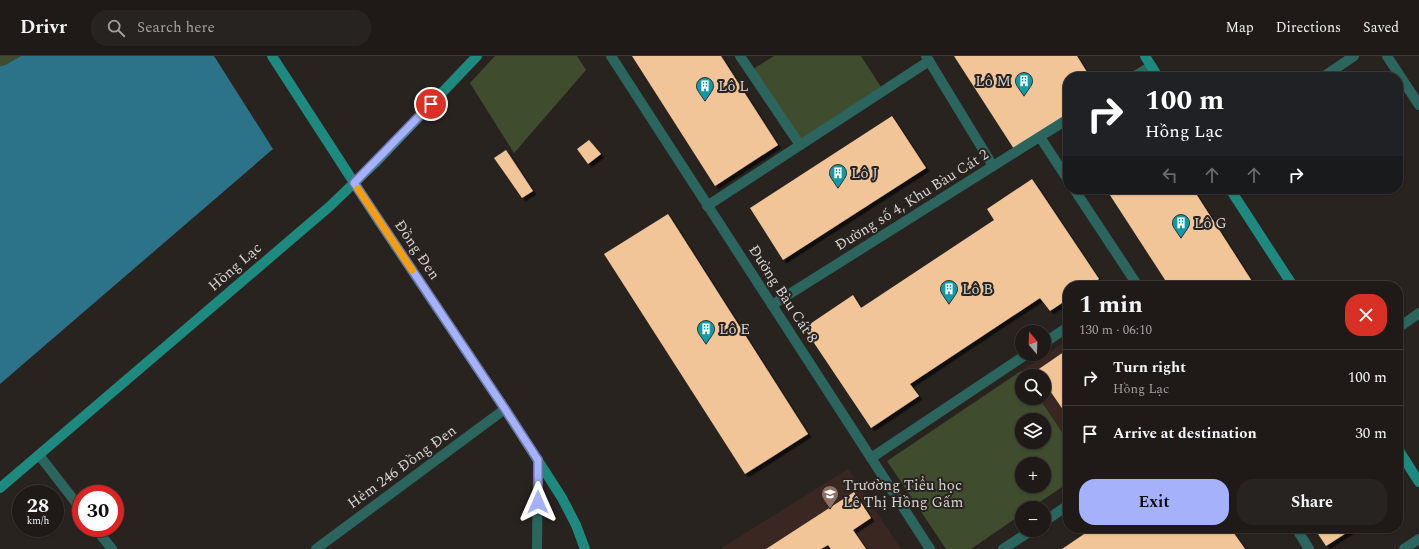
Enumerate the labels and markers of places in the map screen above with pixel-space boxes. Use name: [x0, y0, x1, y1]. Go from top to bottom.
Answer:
place label: Lô M: [975, 70, 1011, 93]
building icon: Lô M: [1014, 71, 1034, 96]
place label: Lô L: [718, 75, 749, 98]
building icon: Lô L: [695, 76, 715, 101]
pin: [414, 87, 448, 121]
place label: Lô J: [851, 162, 878, 185]
building icon: Lô J: [828, 163, 848, 188]
place label: Lô G: [1194, 212, 1227, 235]
building icon: Lô G: [1171, 213, 1191, 238]
place label: Lô B: [962, 278, 993, 301]
building icon: Lô B: [939, 279, 959, 304]
place label: Lô E: [719, 318, 750, 341]
building icon: Lô E: [696, 319, 716, 344]
place label: Trươờng Tiểu học Lê Thị Hồng Gấm: [843, 474, 963, 514]
school or university icon: Trươờng Tiểu học Lê Thị Hồng Gấm: [820, 484, 840, 509]

